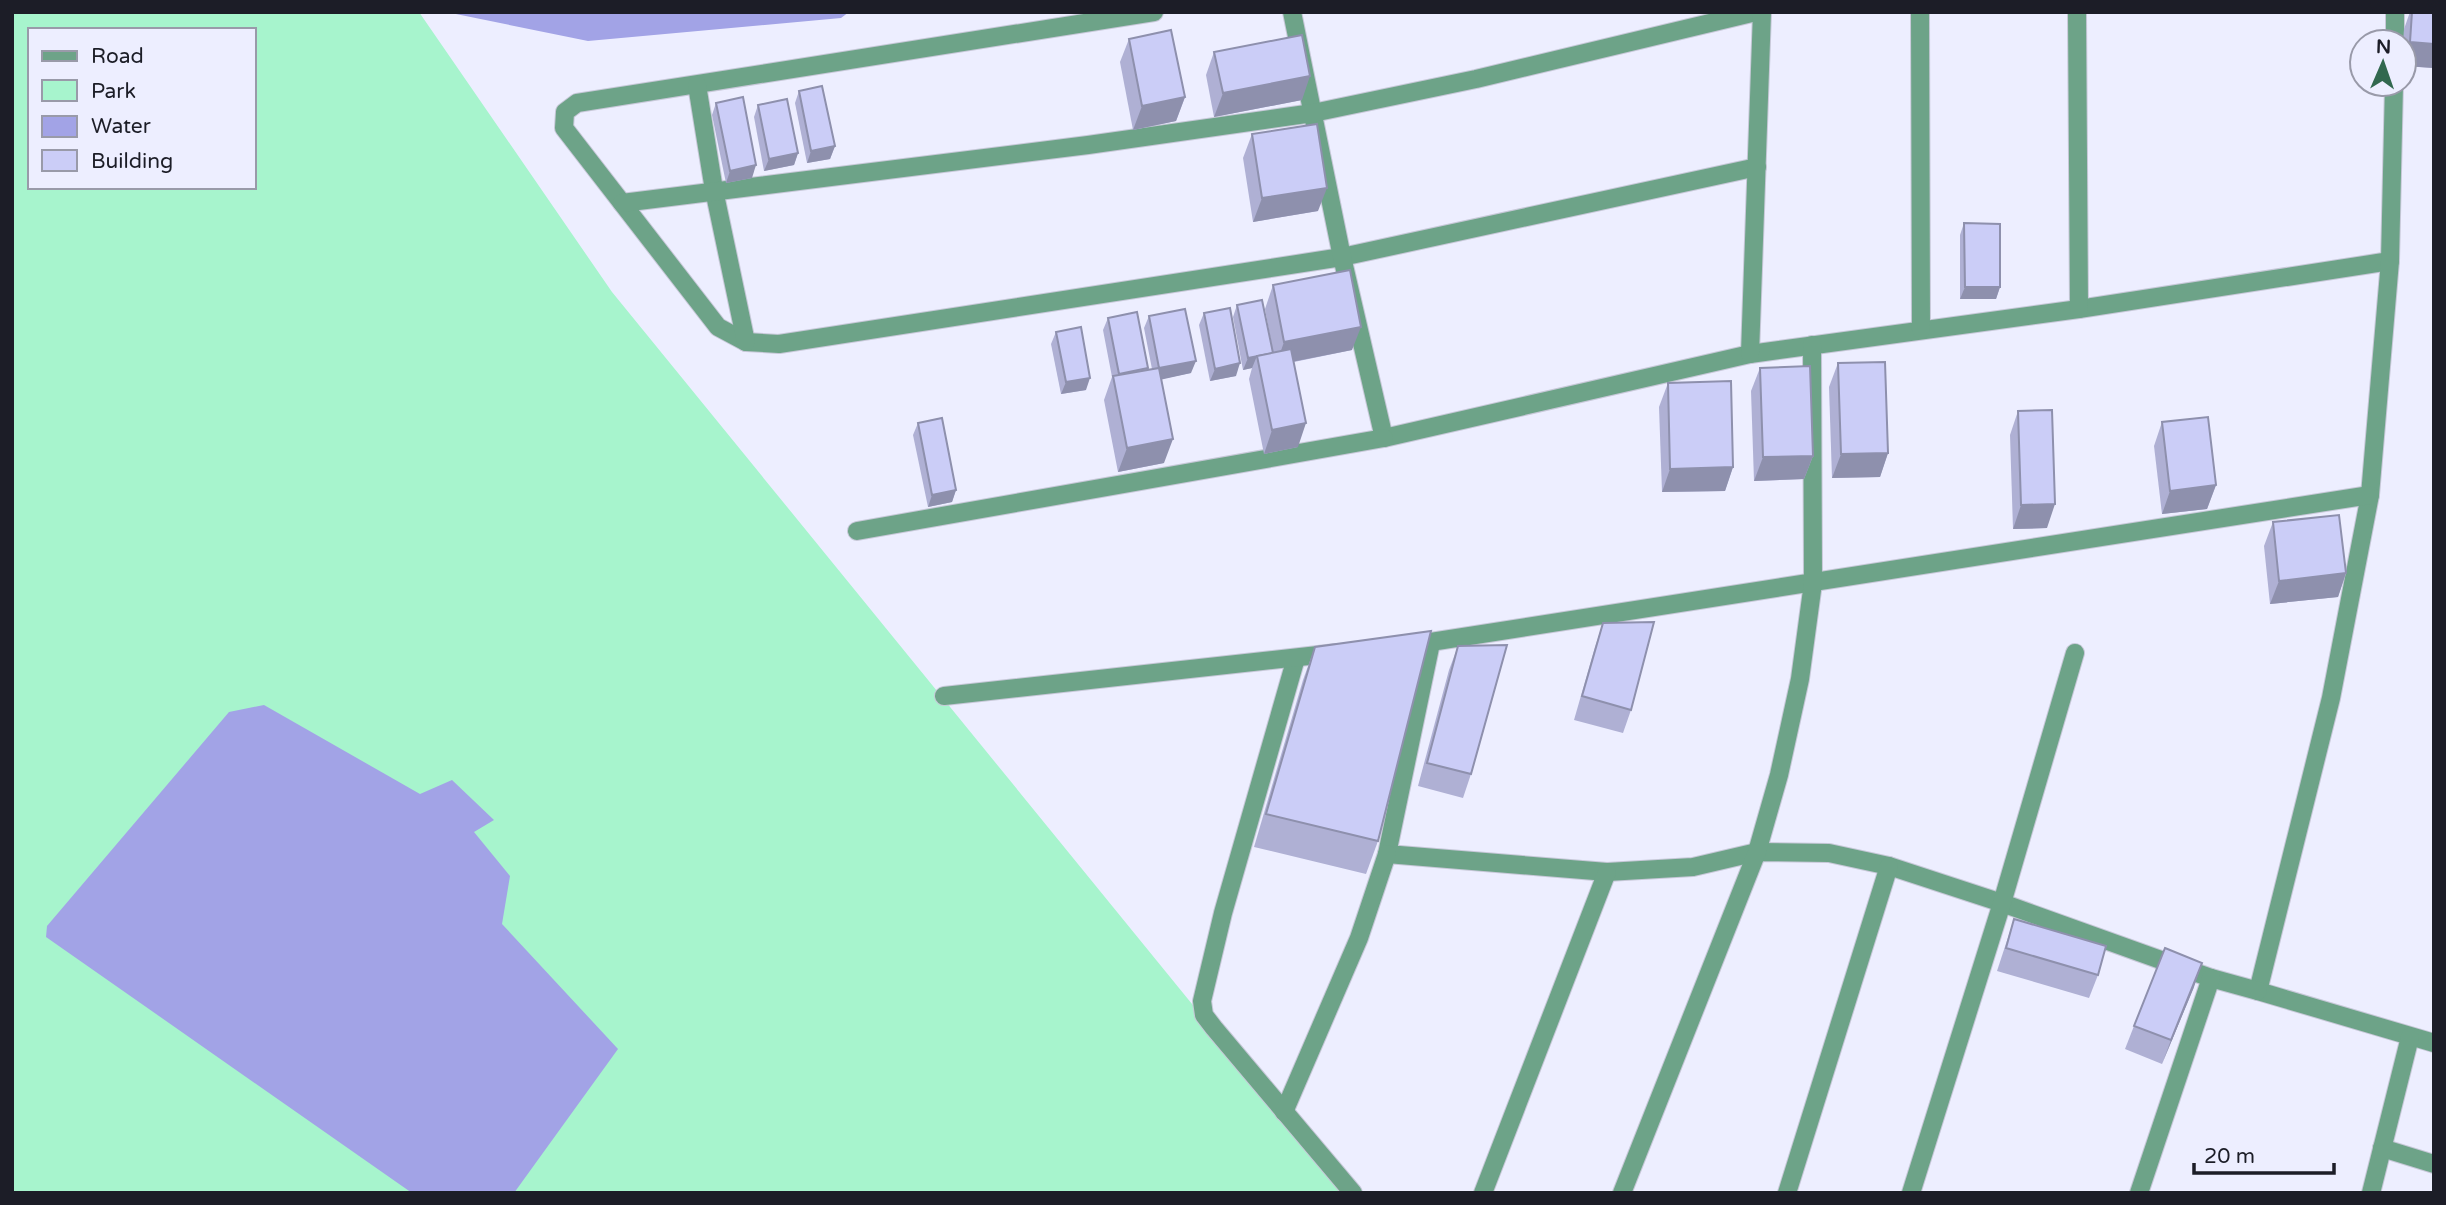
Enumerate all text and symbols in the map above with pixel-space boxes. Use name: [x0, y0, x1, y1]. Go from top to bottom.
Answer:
legend: [28, 28, 256, 189]
north arrow: [2348, 28, 2418, 98]
text: N: [2376, 36, 2392, 58]
text: Road: [91, 44, 144, 69]
text: Park: [91, 79, 136, 104]
text: Water: [91, 114, 151, 139]
text: Building: [91, 149, 173, 174]
scale bar: [2194, 1132, 2334, 1176]
text: 20 m: [2204, 1144, 2255, 1169]

